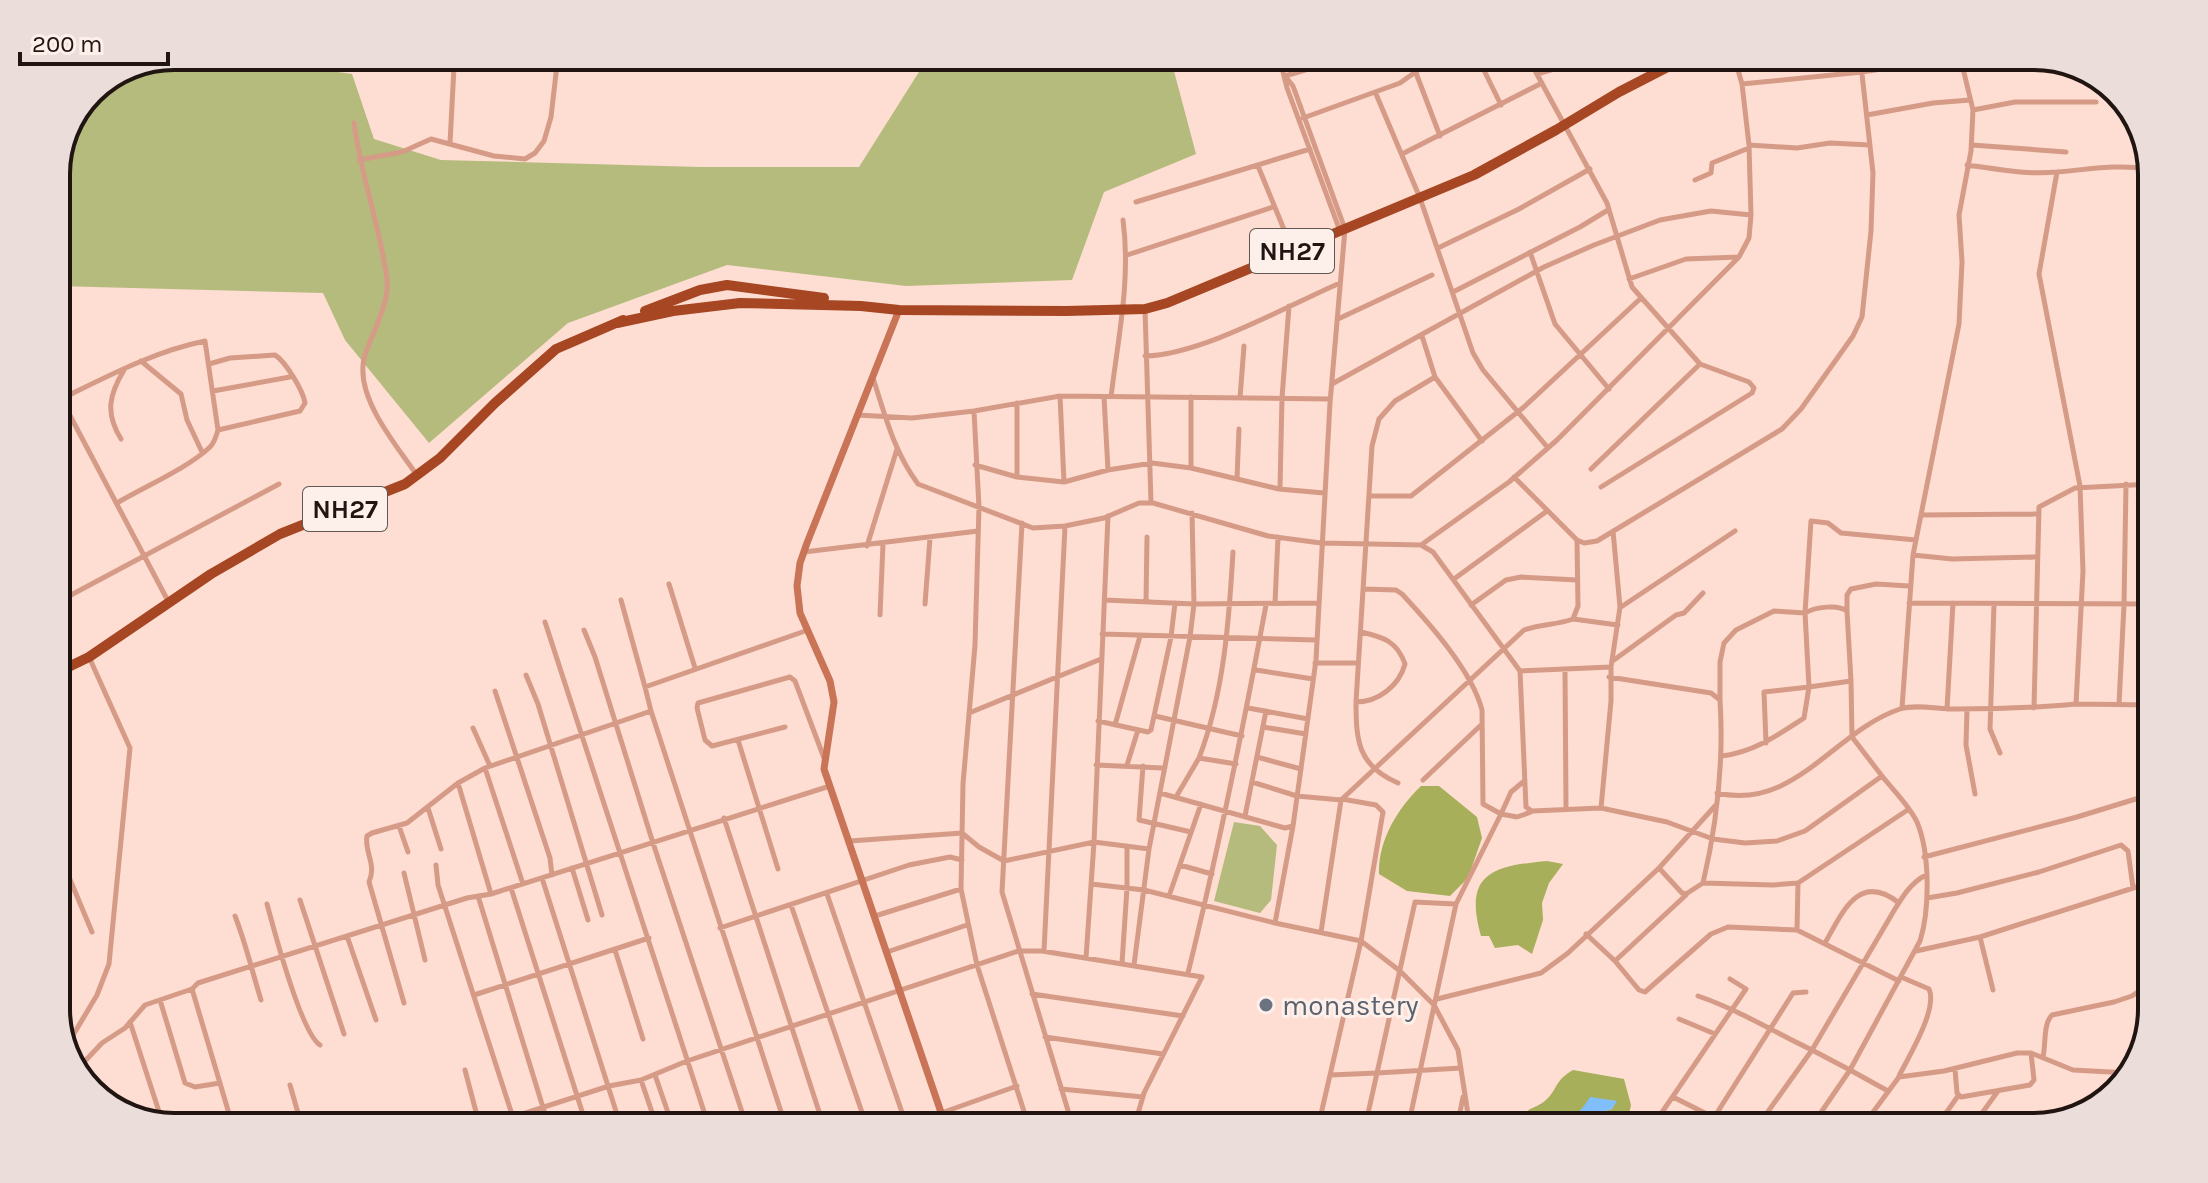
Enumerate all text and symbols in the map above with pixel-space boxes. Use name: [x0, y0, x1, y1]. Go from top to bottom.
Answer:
scale bar: [20, 16, 168, 66]
text: 200 m: [32, 30, 103, 58]
road number: NH27: [1250, 229, 1334, 273]
road number: NH27: [303, 487, 387, 531]
place label: monastery: [1282, 989, 1419, 1022]
marker: monastery: [1257, 996, 1275, 1014]

